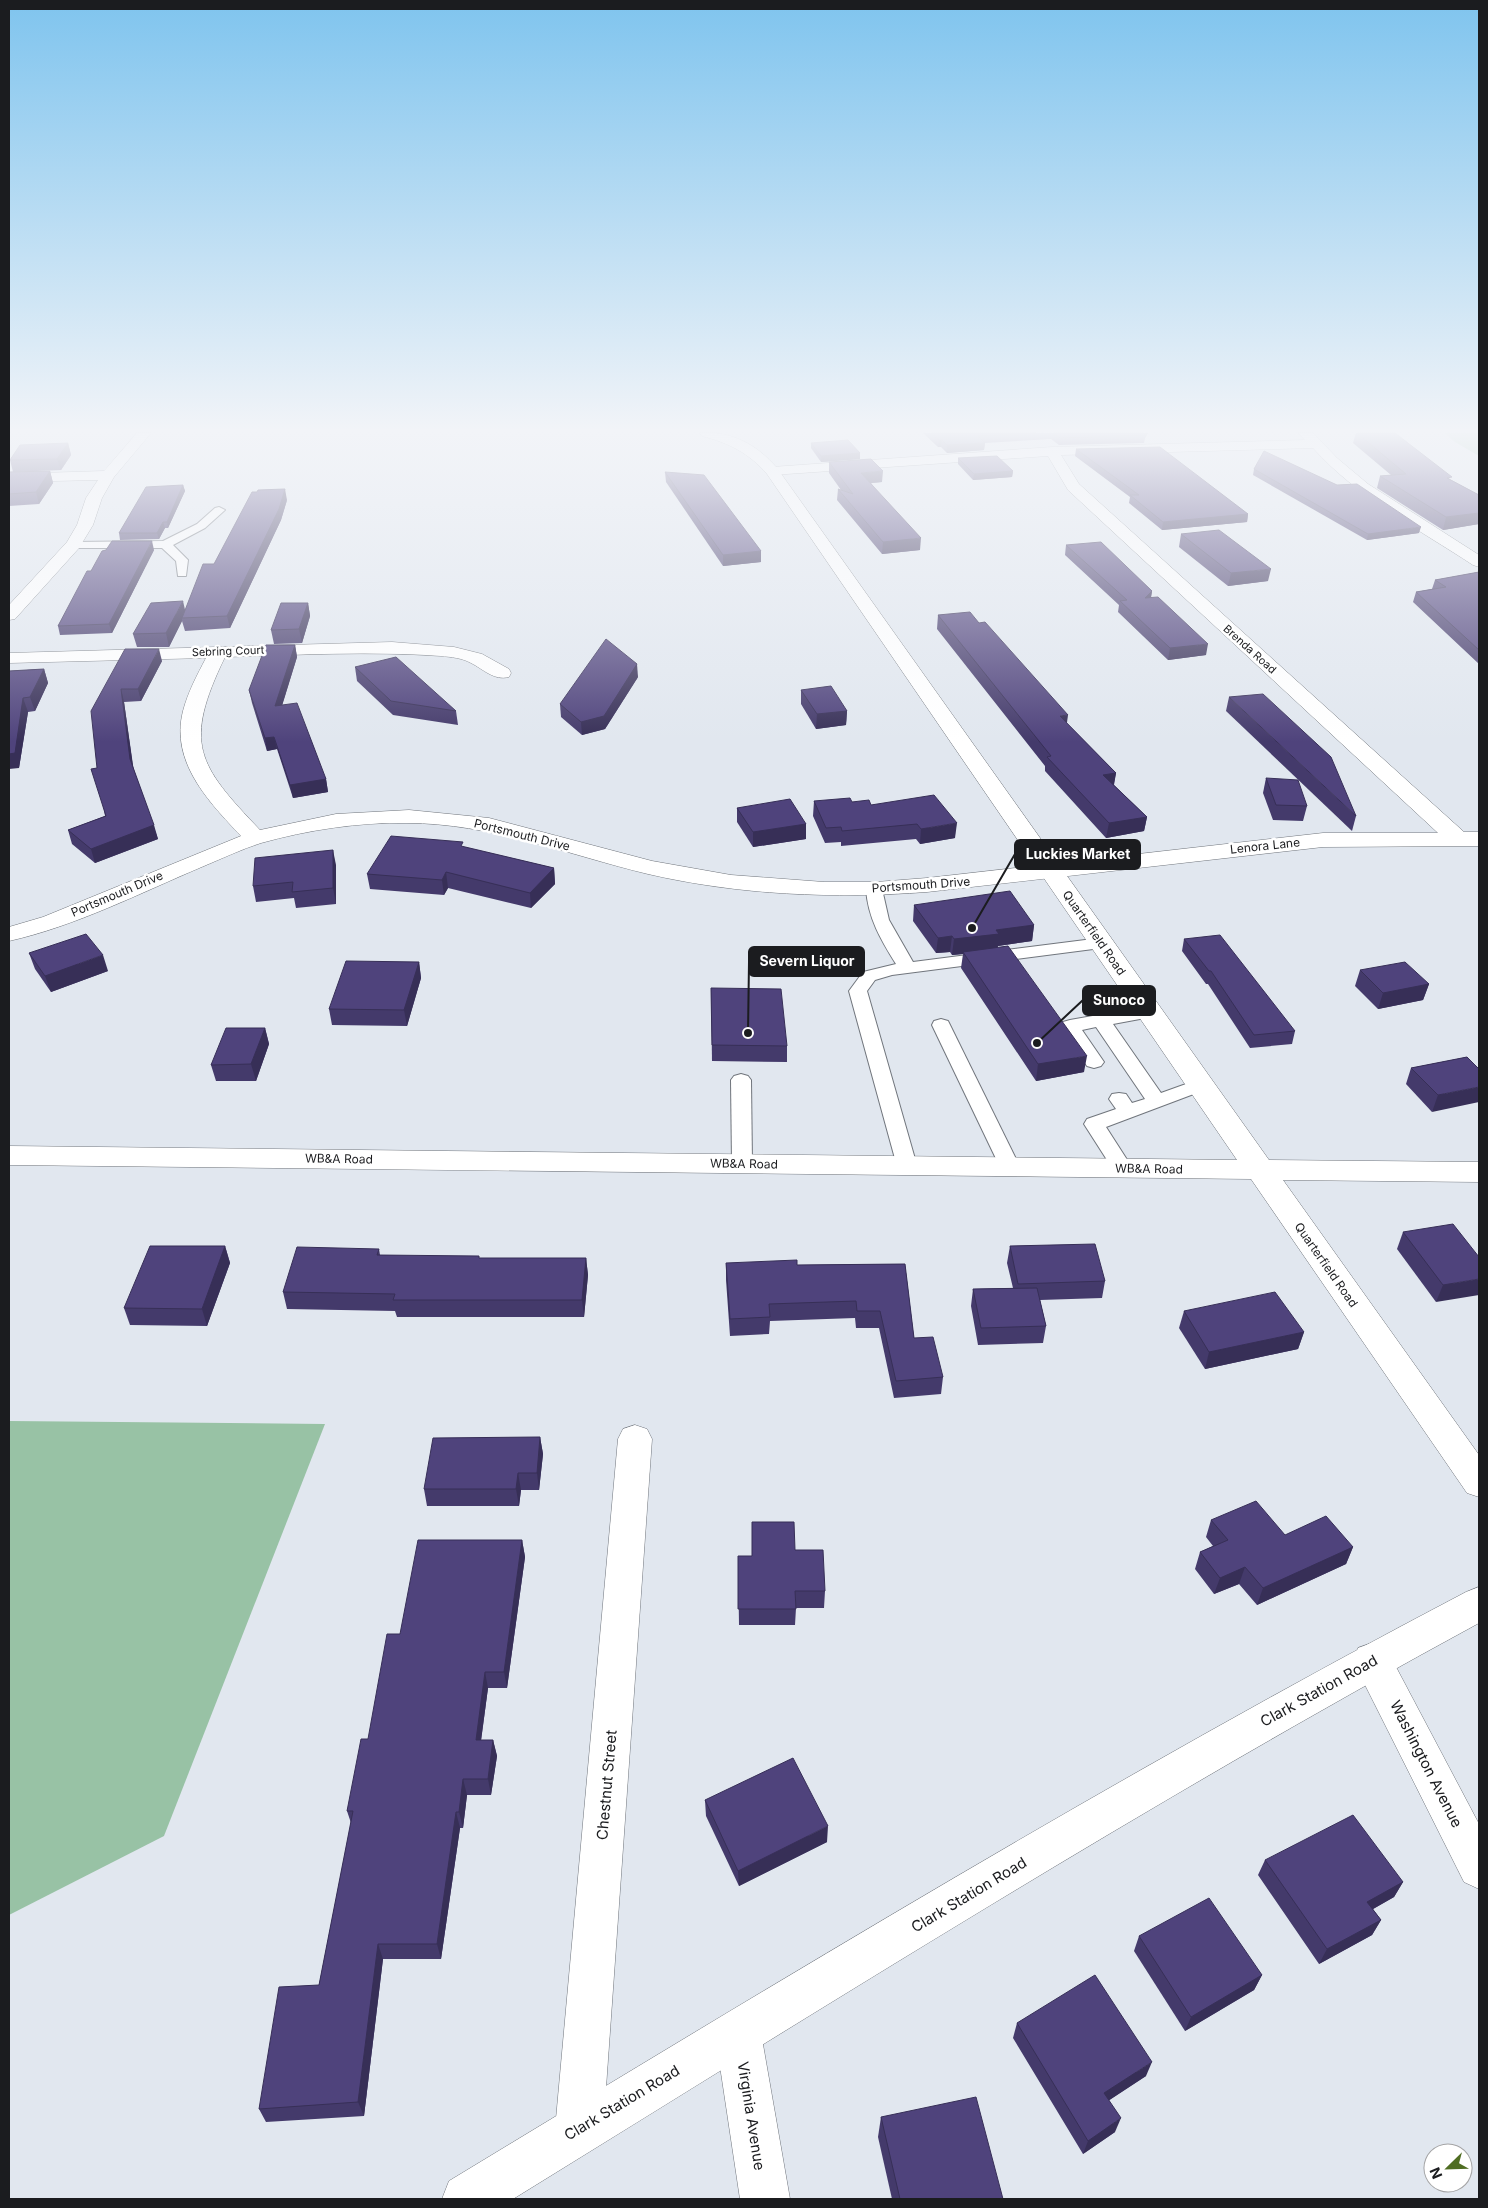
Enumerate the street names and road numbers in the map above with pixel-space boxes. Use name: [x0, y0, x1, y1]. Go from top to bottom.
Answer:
street label: Brenda Road: [1221, 622, 1279, 676]
street label: Sebring Court: [191, 643, 265, 659]
street label: Portsmouth Drive: [472, 815, 572, 854]
street label: Lenora Lane: [1229, 834, 1301, 857]
street label: Portsmouth Drive: [68, 867, 165, 920]
street label: Portsmouth Drive: [871, 874, 971, 895]
street label: Quarterfield Road: [1060, 887, 1129, 978]
street label: WB&A Road: [305, 1150, 373, 1167]
street label: WB&A Road: [710, 1155, 778, 1172]
street label: WB&A Road: [1115, 1160, 1183, 1177]
street label: Quarterfield Road: [1292, 1219, 1361, 1310]
street label: Clark Station Road: [1257, 1650, 1381, 1731]
street label: Washington Avenue: [1386, 1697, 1467, 1831]
street label: Chestnut Street: [592, 1729, 621, 1841]
street label: Clark Station Road: [908, 1853, 1030, 1936]
street label: Virginia Avenue: [734, 2060, 769, 2172]
street label: Clark Station Road: [561, 2061, 683, 2144]

